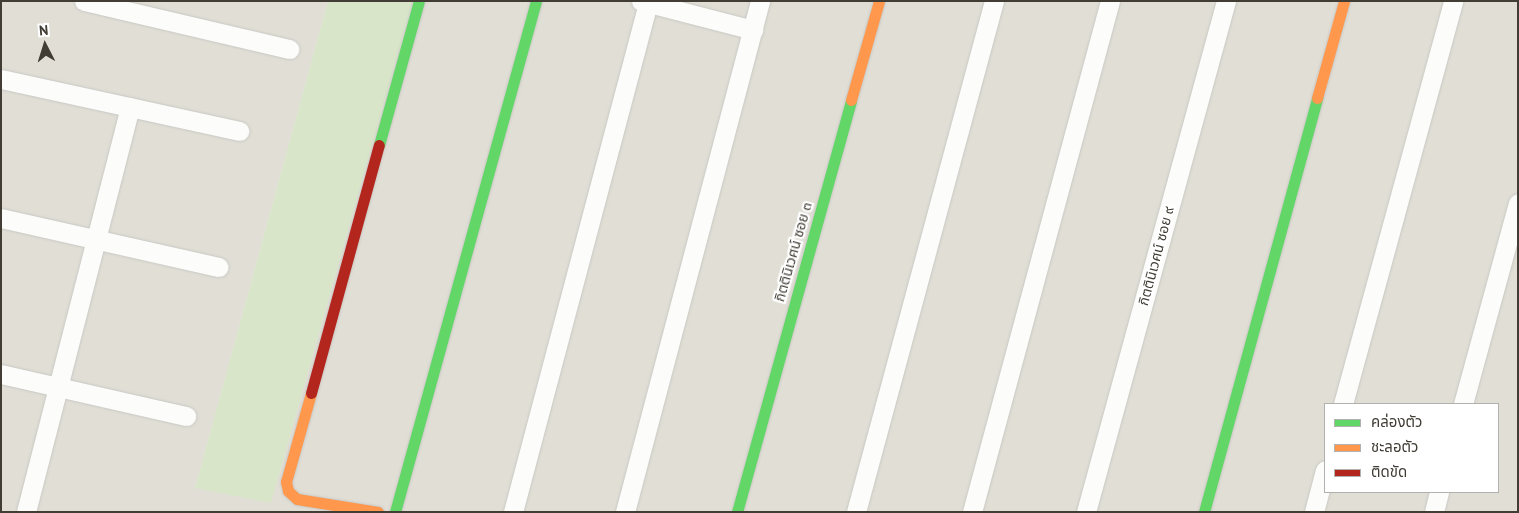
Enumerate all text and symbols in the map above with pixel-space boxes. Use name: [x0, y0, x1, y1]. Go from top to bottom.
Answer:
north arrow: [20, 20, 70, 70]
text: N: [38, 21, 49, 39]
street label: กิตตินิเวศน์ ซอย ๓: [771, 200, 815, 304]
street label: กิตตินิเวศน์ ซอย ๙: [1135, 205, 1177, 307]
legend: [1324, 403, 1499, 493]
text: คล่องตัว: [1371, 412, 1422, 431]
text: ชะลอตัว: [1371, 437, 1418, 456]
text: ติดขัด: [1371, 462, 1407, 481]

